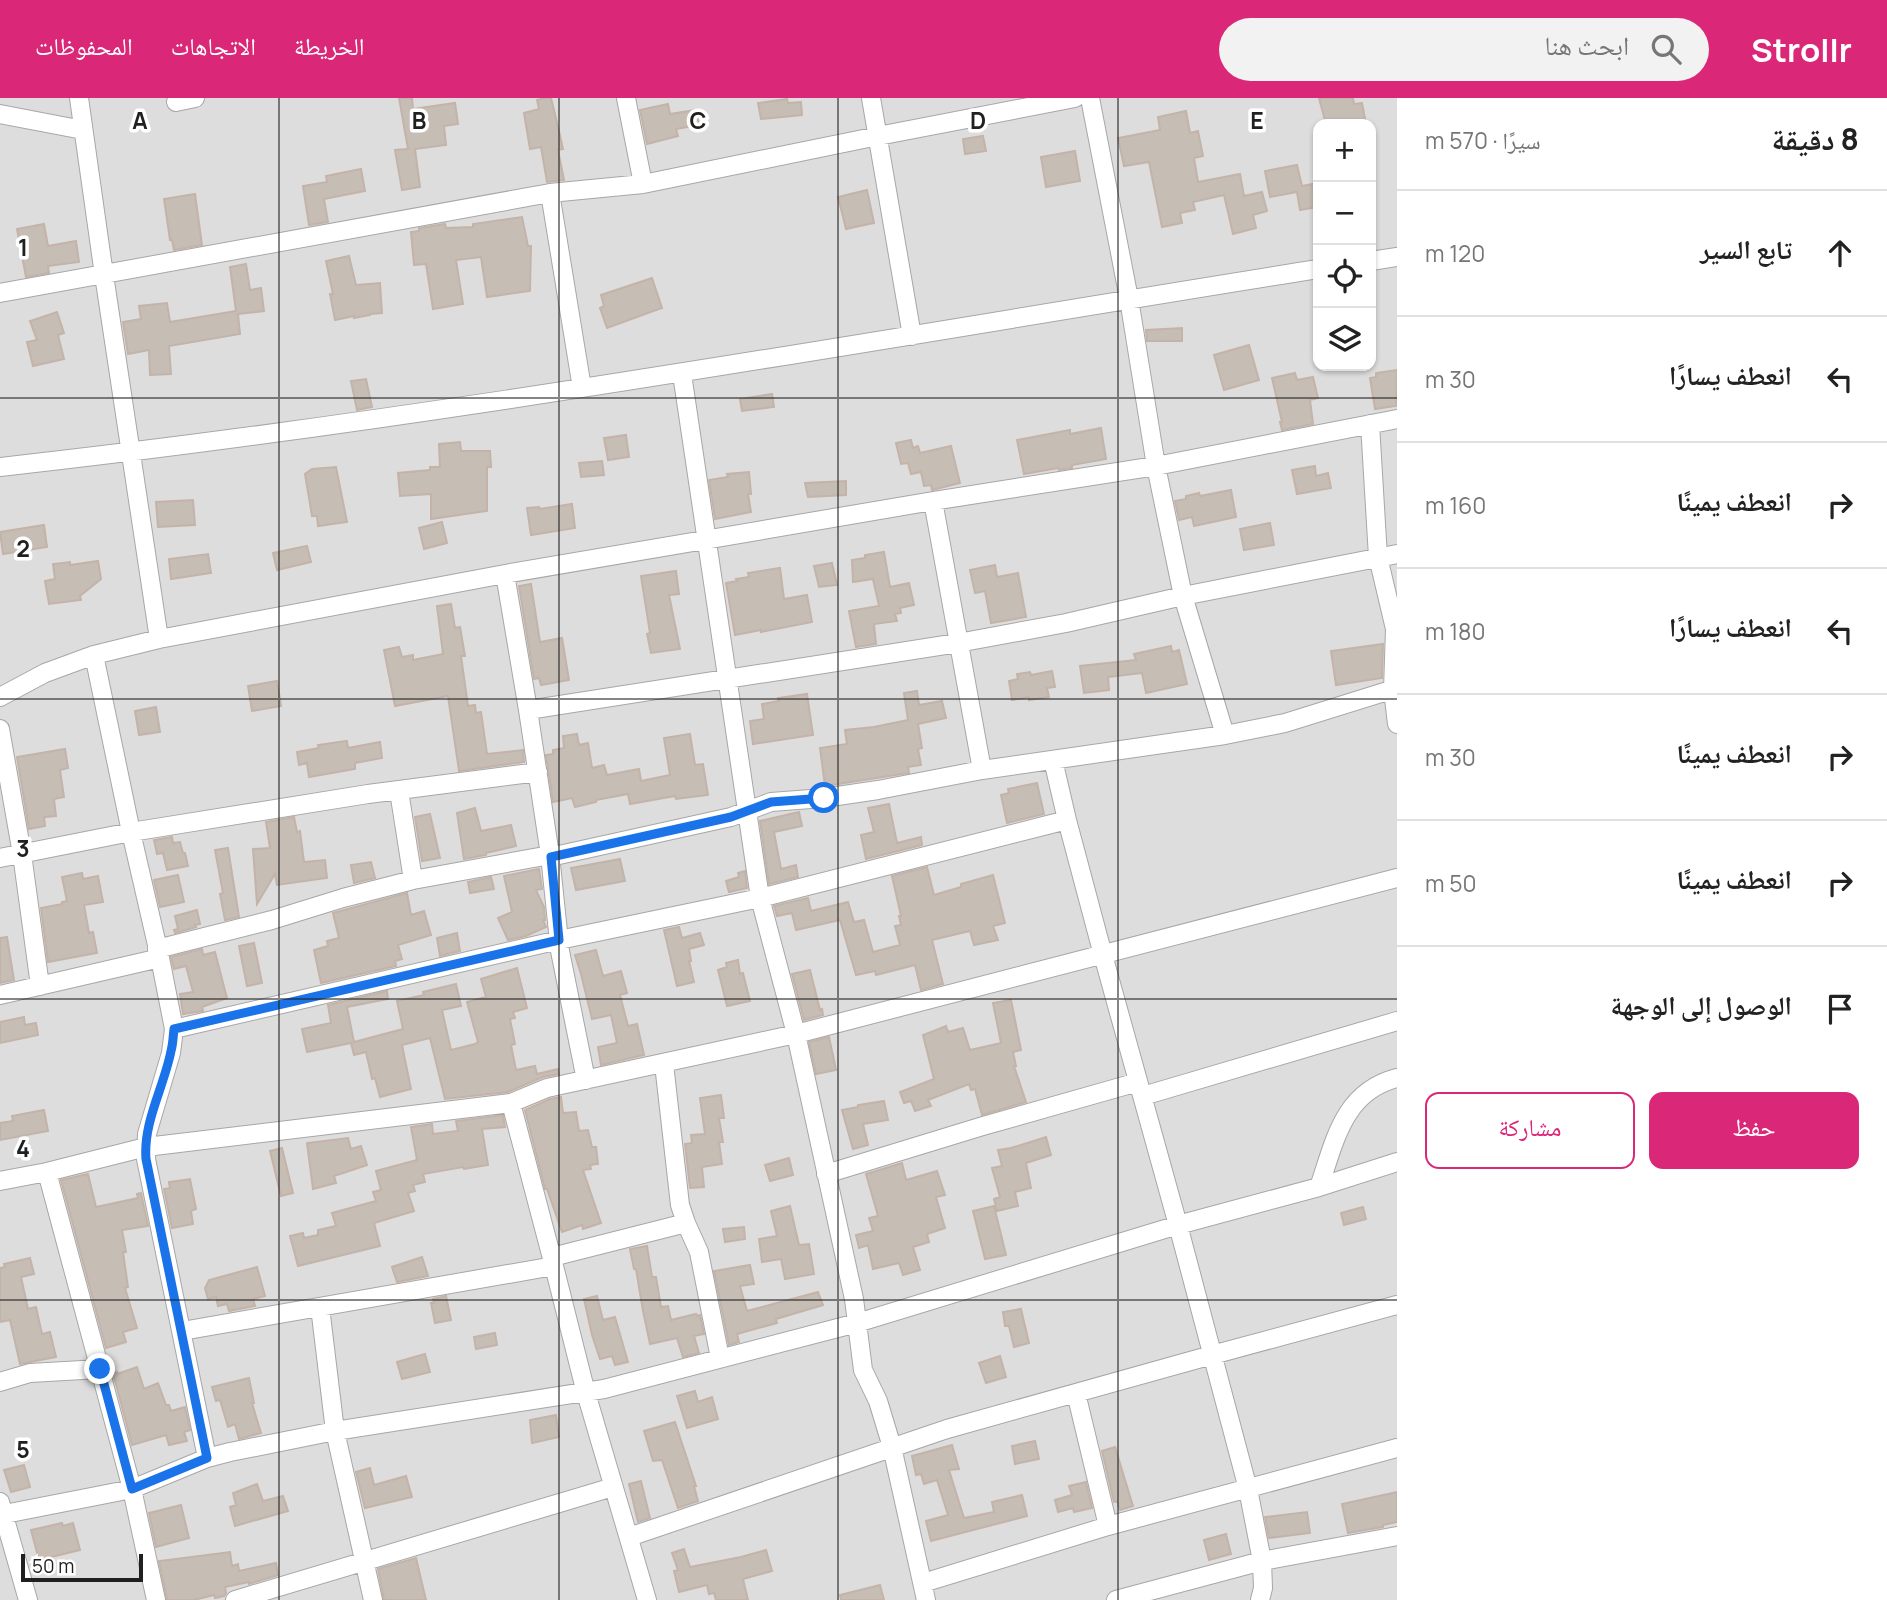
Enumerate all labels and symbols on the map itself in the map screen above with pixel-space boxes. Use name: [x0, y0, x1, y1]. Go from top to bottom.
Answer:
text: A: [132, 104, 148, 136]
text: B: [412, 104, 426, 136]
text: C: [690, 104, 707, 136]
text: D: [970, 104, 986, 136]
text: E: [1250, 104, 1264, 136]
text: 1: [18, 231, 28, 263]
text: 2: [16, 532, 30, 564]
route start: [808, 782, 839, 813]
text: 3: [16, 832, 30, 864]
text: 4: [16, 1132, 30, 1164]
route end: [84, 1353, 115, 1384]
text: 5: [16, 1433, 30, 1465]
scale bar: [21, 1551, 144, 1583]

